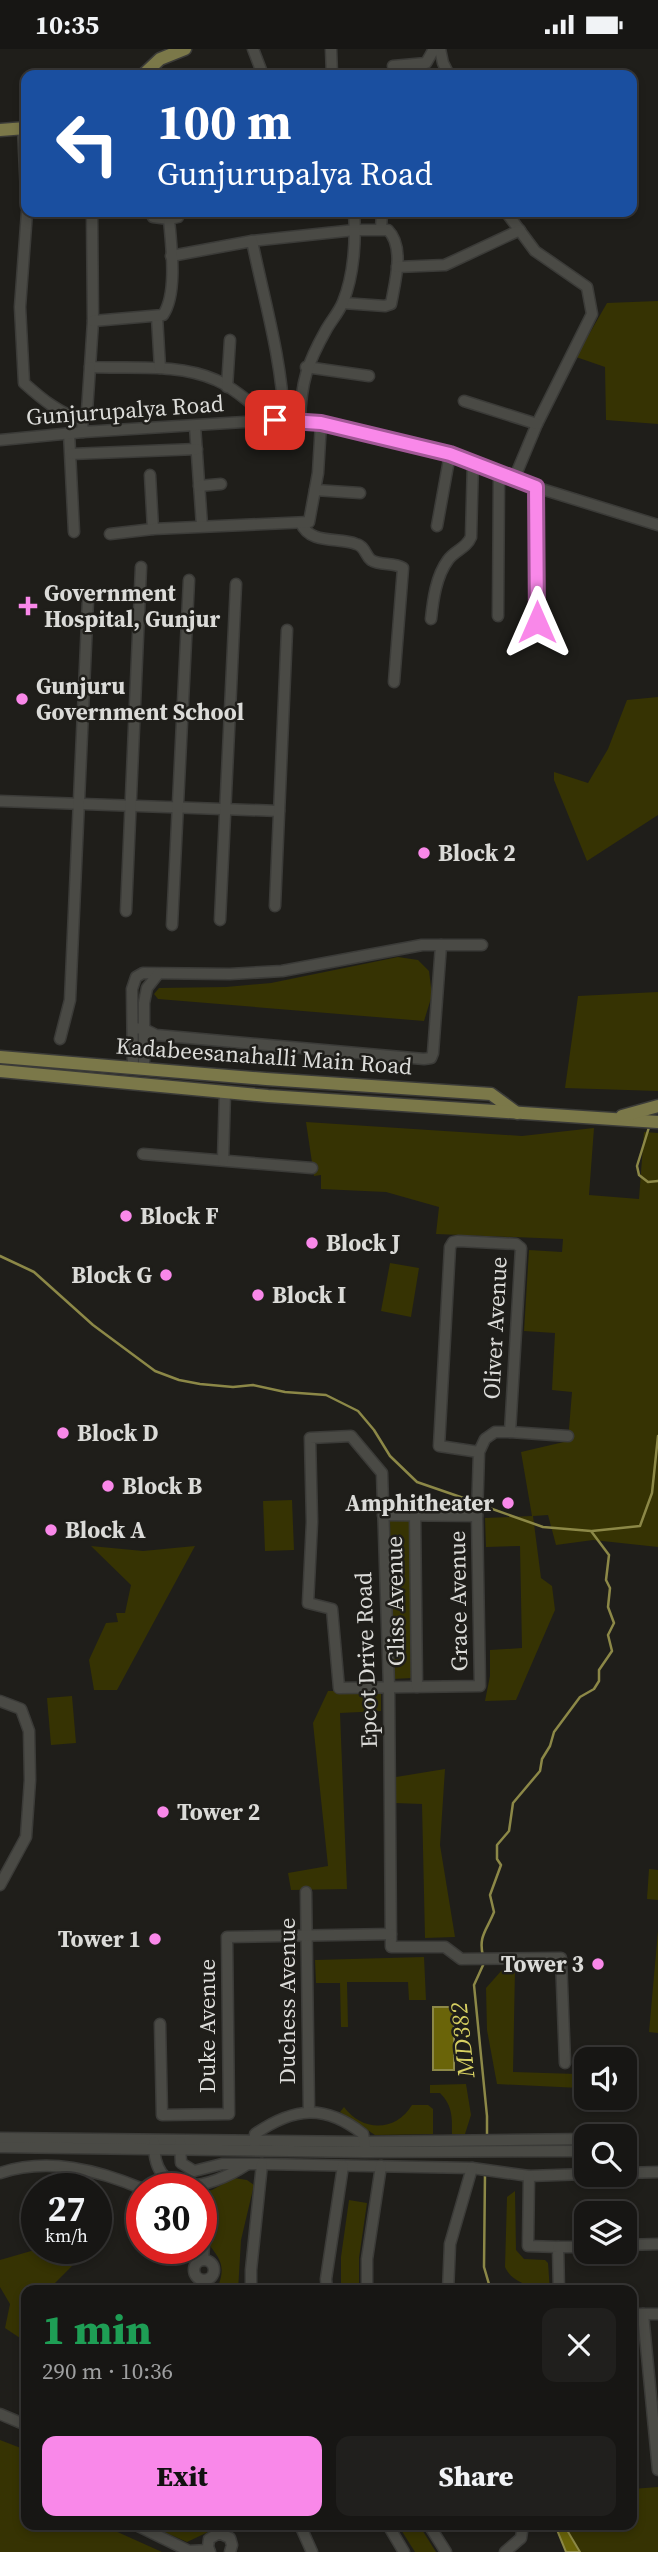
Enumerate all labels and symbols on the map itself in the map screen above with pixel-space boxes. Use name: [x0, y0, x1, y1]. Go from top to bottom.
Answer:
street label: Gunjurupalya Road: [25, 387, 225, 433]
pin: [245, 390, 305, 450]
place label: Government Hospital, Gunjur: [44, 577, 221, 635]
position arrow: [500, 585, 574, 659]
marker: Government Hospital, Gunjur: [18, 596, 38, 616]
place label: Gunjuru Government School: [36, 670, 244, 728]
marker: Gunjuru Government School: [14, 691, 30, 707]
place label: Block 2: [438, 837, 516, 869]
marker: Block 2: [416, 845, 432, 861]
street label: Kadabeesanahalli Main Road: [115, 1030, 413, 1082]
place label: Block F: [140, 1200, 219, 1232]
marker: Block F: [118, 1208, 134, 1224]
place label: Block J: [326, 1227, 400, 1259]
marker: Block J: [304, 1235, 320, 1251]
street label: Oliver Avenue: [475, 1256, 515, 1400]
place label: Block G: [71, 1259, 152, 1291]
marker: Block G: [158, 1267, 174, 1283]
place label: Block I: [272, 1279, 346, 1311]
marker: Block I: [250, 1287, 266, 1303]
place label: Block D: [77, 1417, 158, 1449]
marker: Block D: [55, 1425, 71, 1441]
place label: Block B: [122, 1470, 202, 1502]
marker: Block B: [100, 1478, 116, 1494]
place label: Amphitheater: [345, 1487, 494, 1519]
marker: Amphitheater: [500, 1495, 516, 1511]
place label: Block A: [65, 1514, 146, 1546]
marker: Block A: [43, 1522, 59, 1538]
street label: Grace Avenue: [441, 1530, 475, 1672]
street label: Gliss Avenue: [378, 1536, 412, 1666]
street label: Epcot Drive Road: [347, 1571, 385, 1749]
place label: Tower 2: [177, 1796, 260, 1828]
marker: Tower 2: [155, 1804, 171, 1820]
street label: Duchess Avenue: [271, 1918, 303, 2084]
place label: Tower 1: [58, 1923, 141, 1955]
marker: Tower 1: [147, 1931, 163, 1947]
place label: Tower 3: [501, 1948, 584, 1980]
marker: Tower 3: [590, 1956, 606, 1972]
street label: Duke Avenue: [191, 1959, 223, 2093]
water label: MD382: [442, 2001, 482, 2080]
speed limit sign: 30: [126, 2173, 217, 2264]

